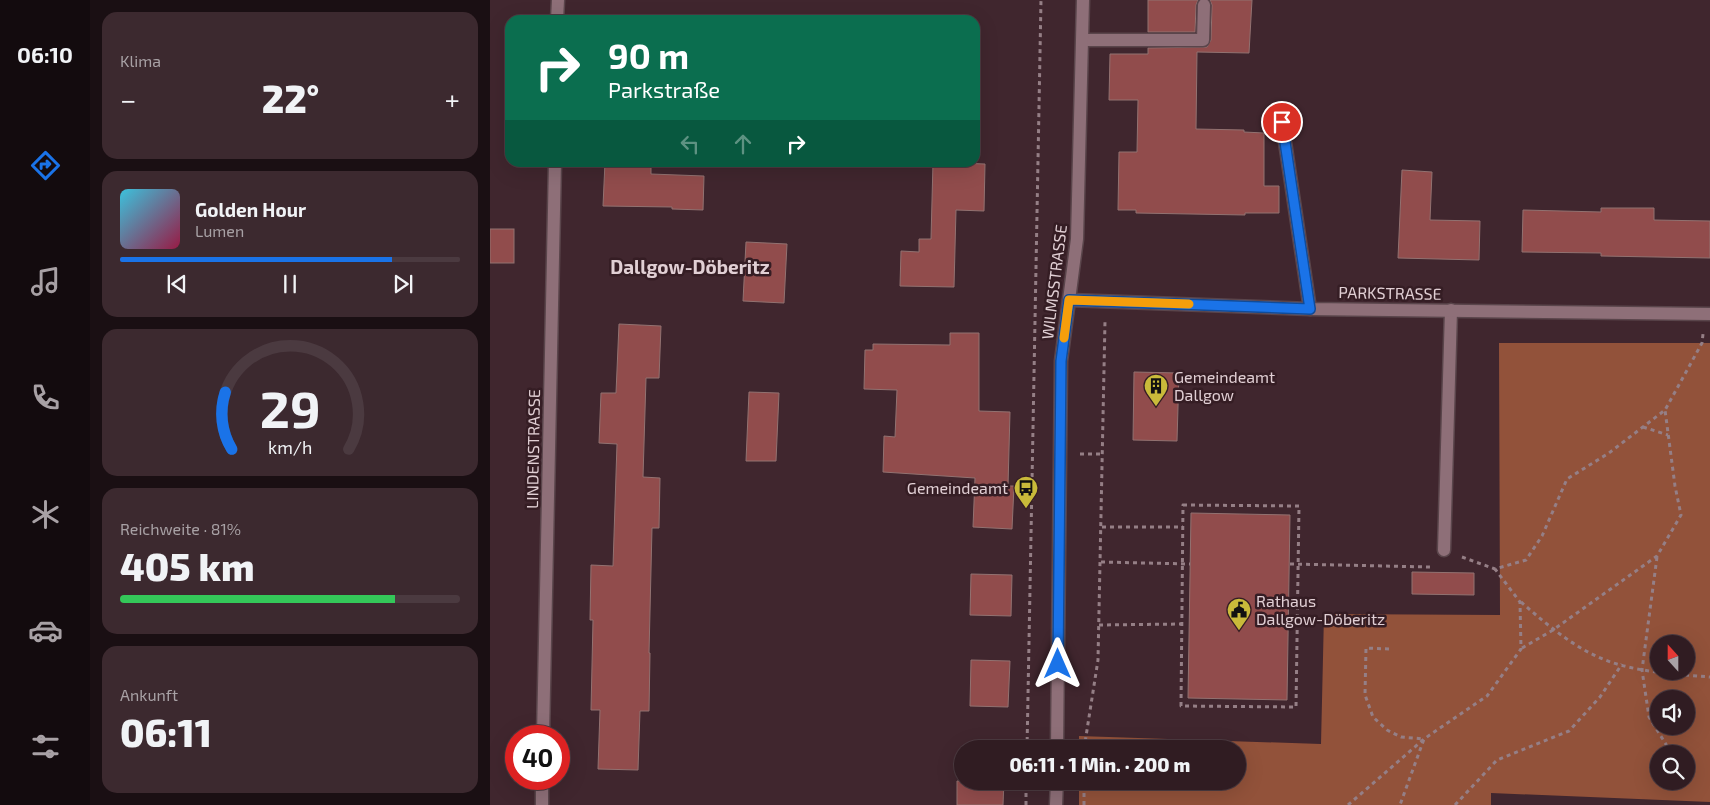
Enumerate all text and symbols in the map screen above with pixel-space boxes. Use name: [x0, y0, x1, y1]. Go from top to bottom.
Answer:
text: 90 m: [608, 34, 689, 76]
icon: right: [525, 35, 590, 100]
text: 06:10: [17, 41, 73, 67]
text: Klima: [120, 51, 161, 70]
text: 22°: [262, 75, 319, 121]
text: Parkstraße: [608, 76, 720, 102]
text: −: [120, 82, 136, 116]
text: +: [445, 82, 460, 116]
pin: [1261, 101, 1303, 143]
icon: arrive: [1268, 108, 1296, 136]
icon: left: [676, 130, 704, 158]
icon: ahead: [729, 130, 757, 158]
icon: right: [782, 130, 810, 158]
icon: directions: [28, 148, 63, 183]
text: Golden Hour: [195, 198, 306, 221]
text: Lumen: [195, 221, 244, 240]
street label: WILMSSTRASSE: [1037, 223, 1070, 340]
district label: Dallgow-Döberitz: [610, 255, 770, 278]
icon: music: [28, 264, 63, 299]
icon: previous: [163, 270, 191, 298]
icon: pause: [276, 270, 304, 298]
icon: next: [389, 270, 417, 298]
street label: PARKSTRASSE: [1338, 282, 1442, 303]
place label: Gemeindeamt Dallgow: [1174, 367, 1275, 404]
building icon: Gemeindeamt Dallgow: [1143, 373, 1169, 407]
text: 29: [260, 376, 320, 438]
icon: phone: [28, 380, 63, 415]
street label: LINDENSTRASSE: [522, 389, 543, 509]
text: km/h: [268, 436, 312, 458]
bus stop icon: Gemeindeamt: [1013, 475, 1039, 509]
place label: Gemeindeamt: [907, 478, 1008, 497]
icon: climate: [28, 497, 63, 532]
text: Reichweite · 81%: [120, 519, 241, 538]
text: 405 km: [120, 543, 254, 589]
place label: Rathaus Dallgow-Döberitz: [1256, 591, 1385, 628]
public building icon: Rathaus Dallgow-Döberitz: [1226, 597, 1252, 631]
icon: car: [28, 613, 63, 648]
north arrow: [1650, 635, 1695, 680]
map controls: [1650, 635, 1695, 790]
position arrow: [1031, 637, 1083, 689]
text: Ankunft: [120, 685, 178, 704]
button: sound: [1650, 690, 1695, 735]
text: 06:11: [120, 709, 212, 755]
speed limit sign: 40: [505, 725, 570, 790]
icon: filters: [28, 729, 63, 764]
button: search: [1650, 745, 1695, 790]
text: 06:11 · 1 Min. · 200 m: [1010, 753, 1190, 776]

